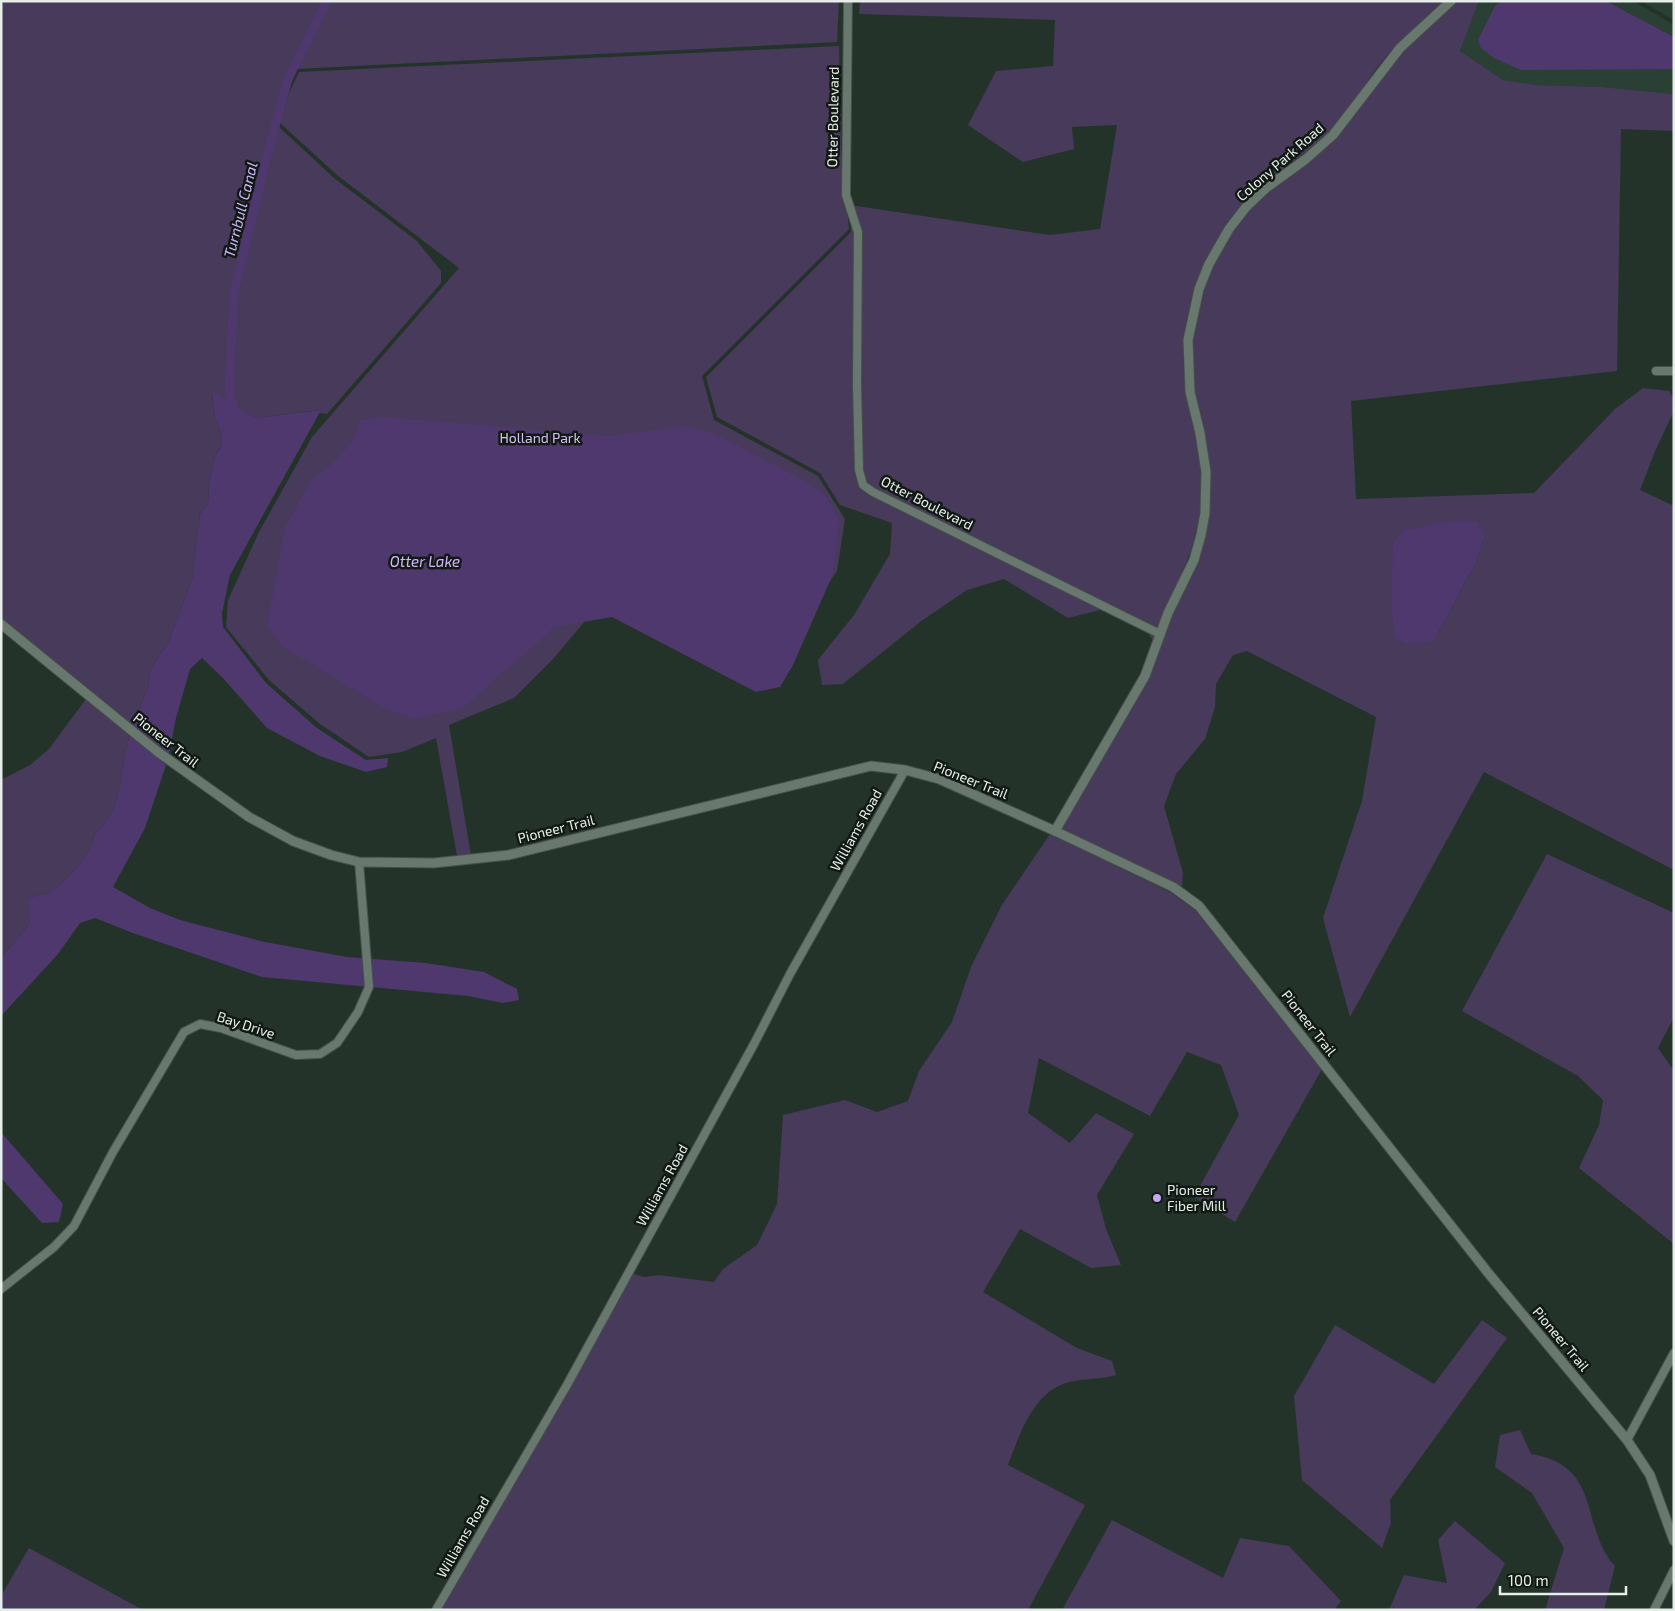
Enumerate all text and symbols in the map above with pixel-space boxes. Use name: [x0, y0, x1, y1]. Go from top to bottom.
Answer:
street label: Otter Boulevard: [823, 66, 842, 168]
street label: Colony Park Road: [1232, 119, 1327, 204]
water label: Turnbull Canal: [219, 160, 261, 260]
park label: Holland Park: [499, 429, 581, 446]
street label: Otter Boulevard: [878, 472, 976, 533]
water label: Otter Lake: [390, 552, 460, 570]
street label: Pioneer Trail: [130, 709, 203, 771]
street label: Pioneer Trail: [931, 757, 1012, 802]
street label: Williams Road: [826, 786, 885, 874]
street label: Pioneer Trail: [516, 811, 597, 846]
street label: Pioneer Trail: [1278, 986, 1341, 1060]
street label: Bay Drive: [215, 1007, 277, 1042]
street label: Williams Road: [632, 1141, 691, 1229]
place label: Pioneer Fiber Mill: [1167, 1181, 1227, 1214]
marker: Pioneer Fiber Mill: [1151, 1192, 1163, 1204]
street label: Pioneer Trail: [1530, 1303, 1594, 1375]
street label: Williams Road: [432, 1493, 493, 1580]
scale bar: [1500, 1564, 1626, 1596]
text: 100 m: [1508, 1571, 1549, 1589]

